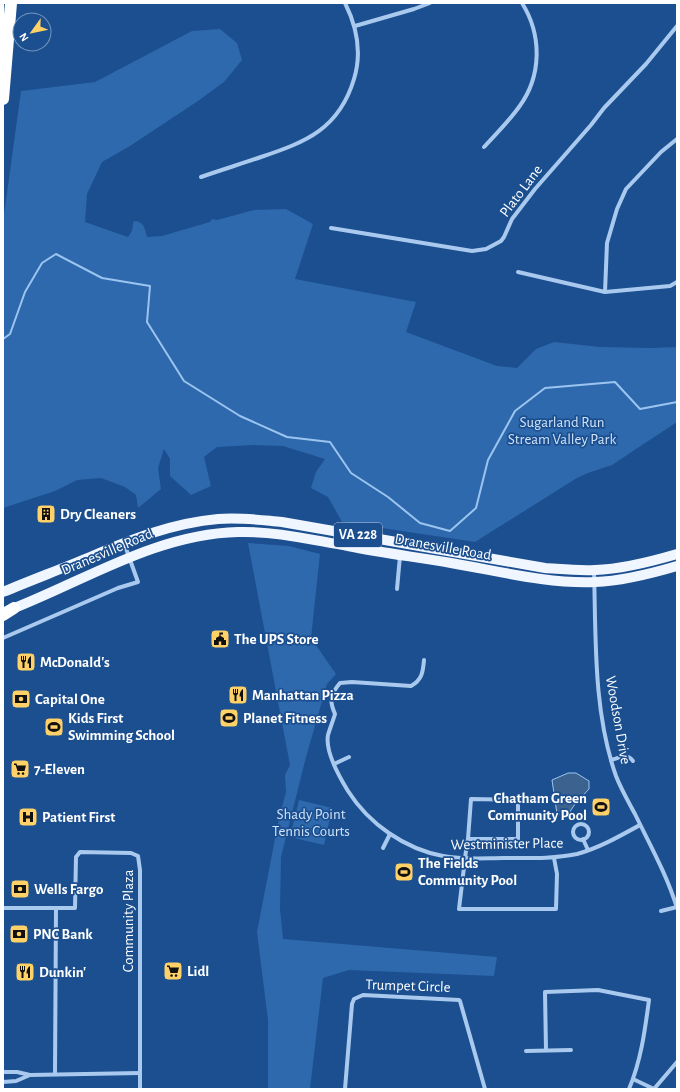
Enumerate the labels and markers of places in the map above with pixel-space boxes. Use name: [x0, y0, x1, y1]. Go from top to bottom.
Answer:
building icon: Dry Cleaners: [35, 503, 57, 525]
place label: Dry Cleaners: [60, 507, 136, 522]
public building icon: The UPS Store: [209, 628, 231, 650]
place label: The UPS Store: [234, 632, 319, 647]
restaurant icon: McDonald's: [15, 651, 37, 673]
place label: McDonald's: [40, 655, 110, 670]
restaurant icon: Manhattan Pizza: [227, 684, 249, 706]
bank icon: Capital One: [10, 688, 32, 710]
place label: Manhattan Pizza: [252, 688, 354, 703]
place label: Capital One: [35, 692, 105, 707]
sports icon: Planet Fitness: [218, 707, 240, 729]
place label: Kids First Swimming School: [68, 711, 175, 743]
place label: Planet Fitness: [243, 711, 327, 726]
sports icon: Kids First Swimming School: [43, 716, 65, 738]
supermarket icon: 7-Eleven: [9, 758, 31, 780]
place label: 7-Eleven: [34, 762, 85, 777]
place label: Chatham Green Community Pool: [488, 791, 587, 823]
sports icon: Chatham Green Community Pool: [590, 796, 612, 818]
hospital icon: Patient First: [17, 806, 39, 828]
place label: Patient First: [42, 810, 115, 825]
place label: The Fields Community Pool: [418, 856, 517, 888]
sports icon: The Fields Community Pool: [393, 861, 415, 883]
bank icon: Wells Fargo: [9, 878, 31, 900]
place label: Wells Fargo: [34, 882, 103, 897]
bank icon: PNC Bank: [8, 923, 30, 945]
place label: PNC Bank: [33, 927, 93, 942]
supermarket icon: Lidl: [162, 960, 184, 982]
restaurant icon: Dunkin': [14, 961, 36, 983]
place label: Lidl: [187, 964, 209, 979]
place label: Dunkin': [39, 965, 86, 980]

